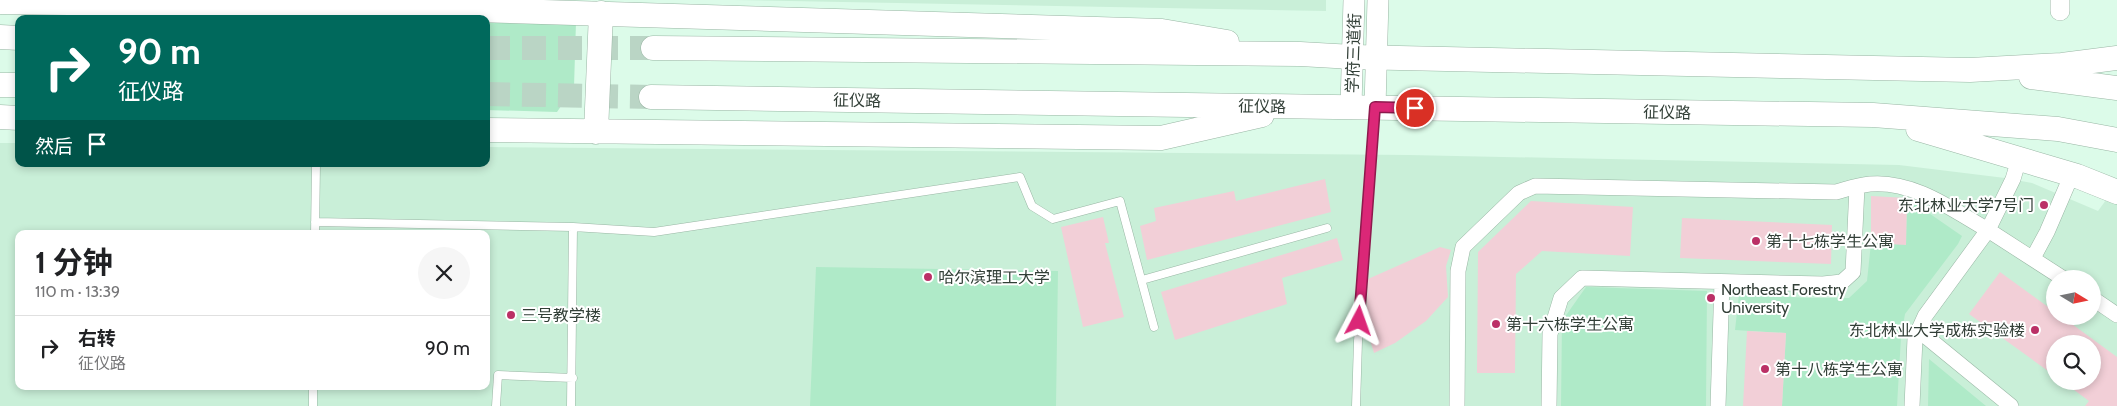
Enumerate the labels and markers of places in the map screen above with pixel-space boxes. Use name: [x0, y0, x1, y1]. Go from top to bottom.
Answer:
pin: [1394, 87, 1436, 129]
place label: 东北林业大学7号门: [1898, 196, 2034, 215]
marker: 东北林业大学7号门: [2038, 199, 2050, 211]
place label: 第十七栋学生公寓: [1766, 232, 1894, 251]
marker: 第十七栋学生公寓: [1750, 235, 1762, 247]
place label: 哈尔滨理工大学: [938, 268, 1050, 287]
marker: 哈尔滨理工大学: [922, 271, 934, 283]
place label: Northeast Forestry University: [1721, 280, 1846, 317]
marker: Northeast Forestry University: [1705, 292, 1717, 304]
place label: 三号教学楼: [521, 306, 601, 325]
marker: 三号教学楼: [505, 309, 517, 321]
place label: 第十六栋学生公寓: [1506, 315, 1634, 334]
marker: 第十六栋学生公寓: [1490, 318, 1502, 330]
place label: 东北林业大学成栋实验楼: [1849, 321, 2025, 340]
marker: 东北林业大学成栋实验楼: [2029, 324, 2041, 336]
place label: 第十八栋学生公寓: [1775, 360, 1903, 379]
marker: 第十八栋学生公寓: [1759, 363, 1771, 375]

